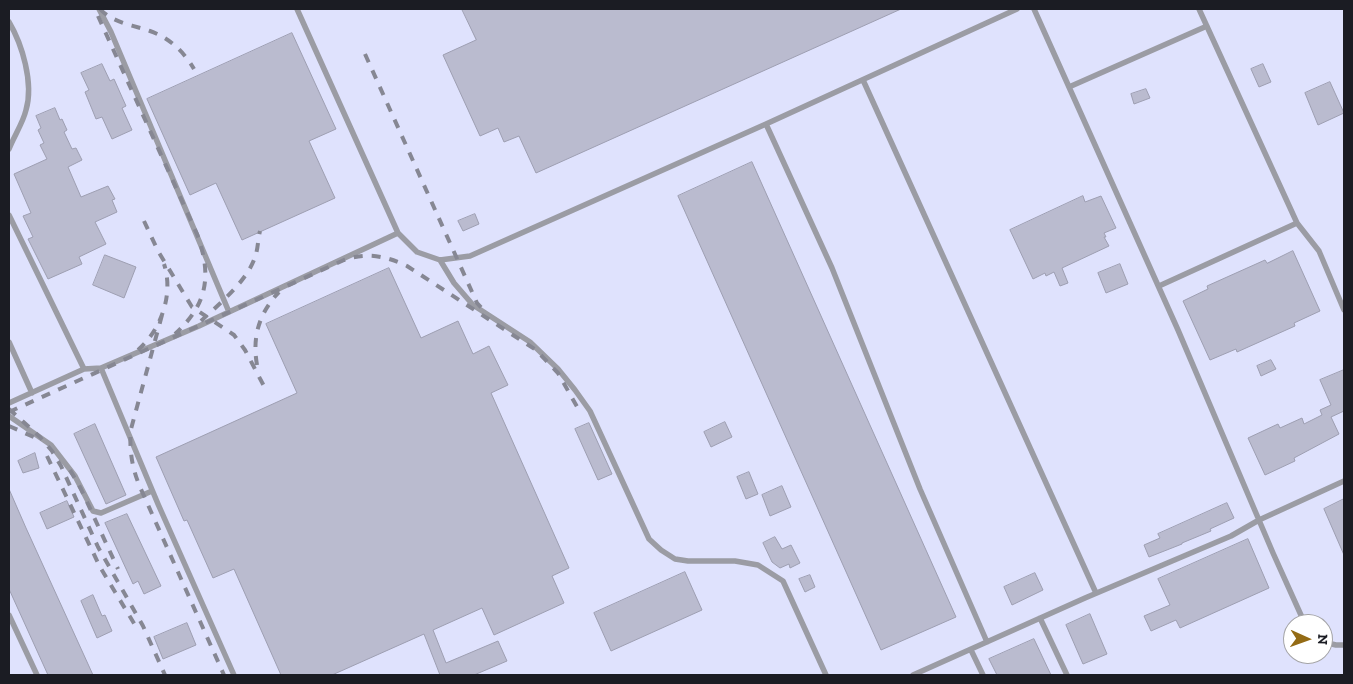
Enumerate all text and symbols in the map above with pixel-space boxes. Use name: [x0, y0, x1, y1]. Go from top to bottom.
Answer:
north arrow: [1283, 614, 1333, 664]
text: N: [1314, 634, 1331, 645]

